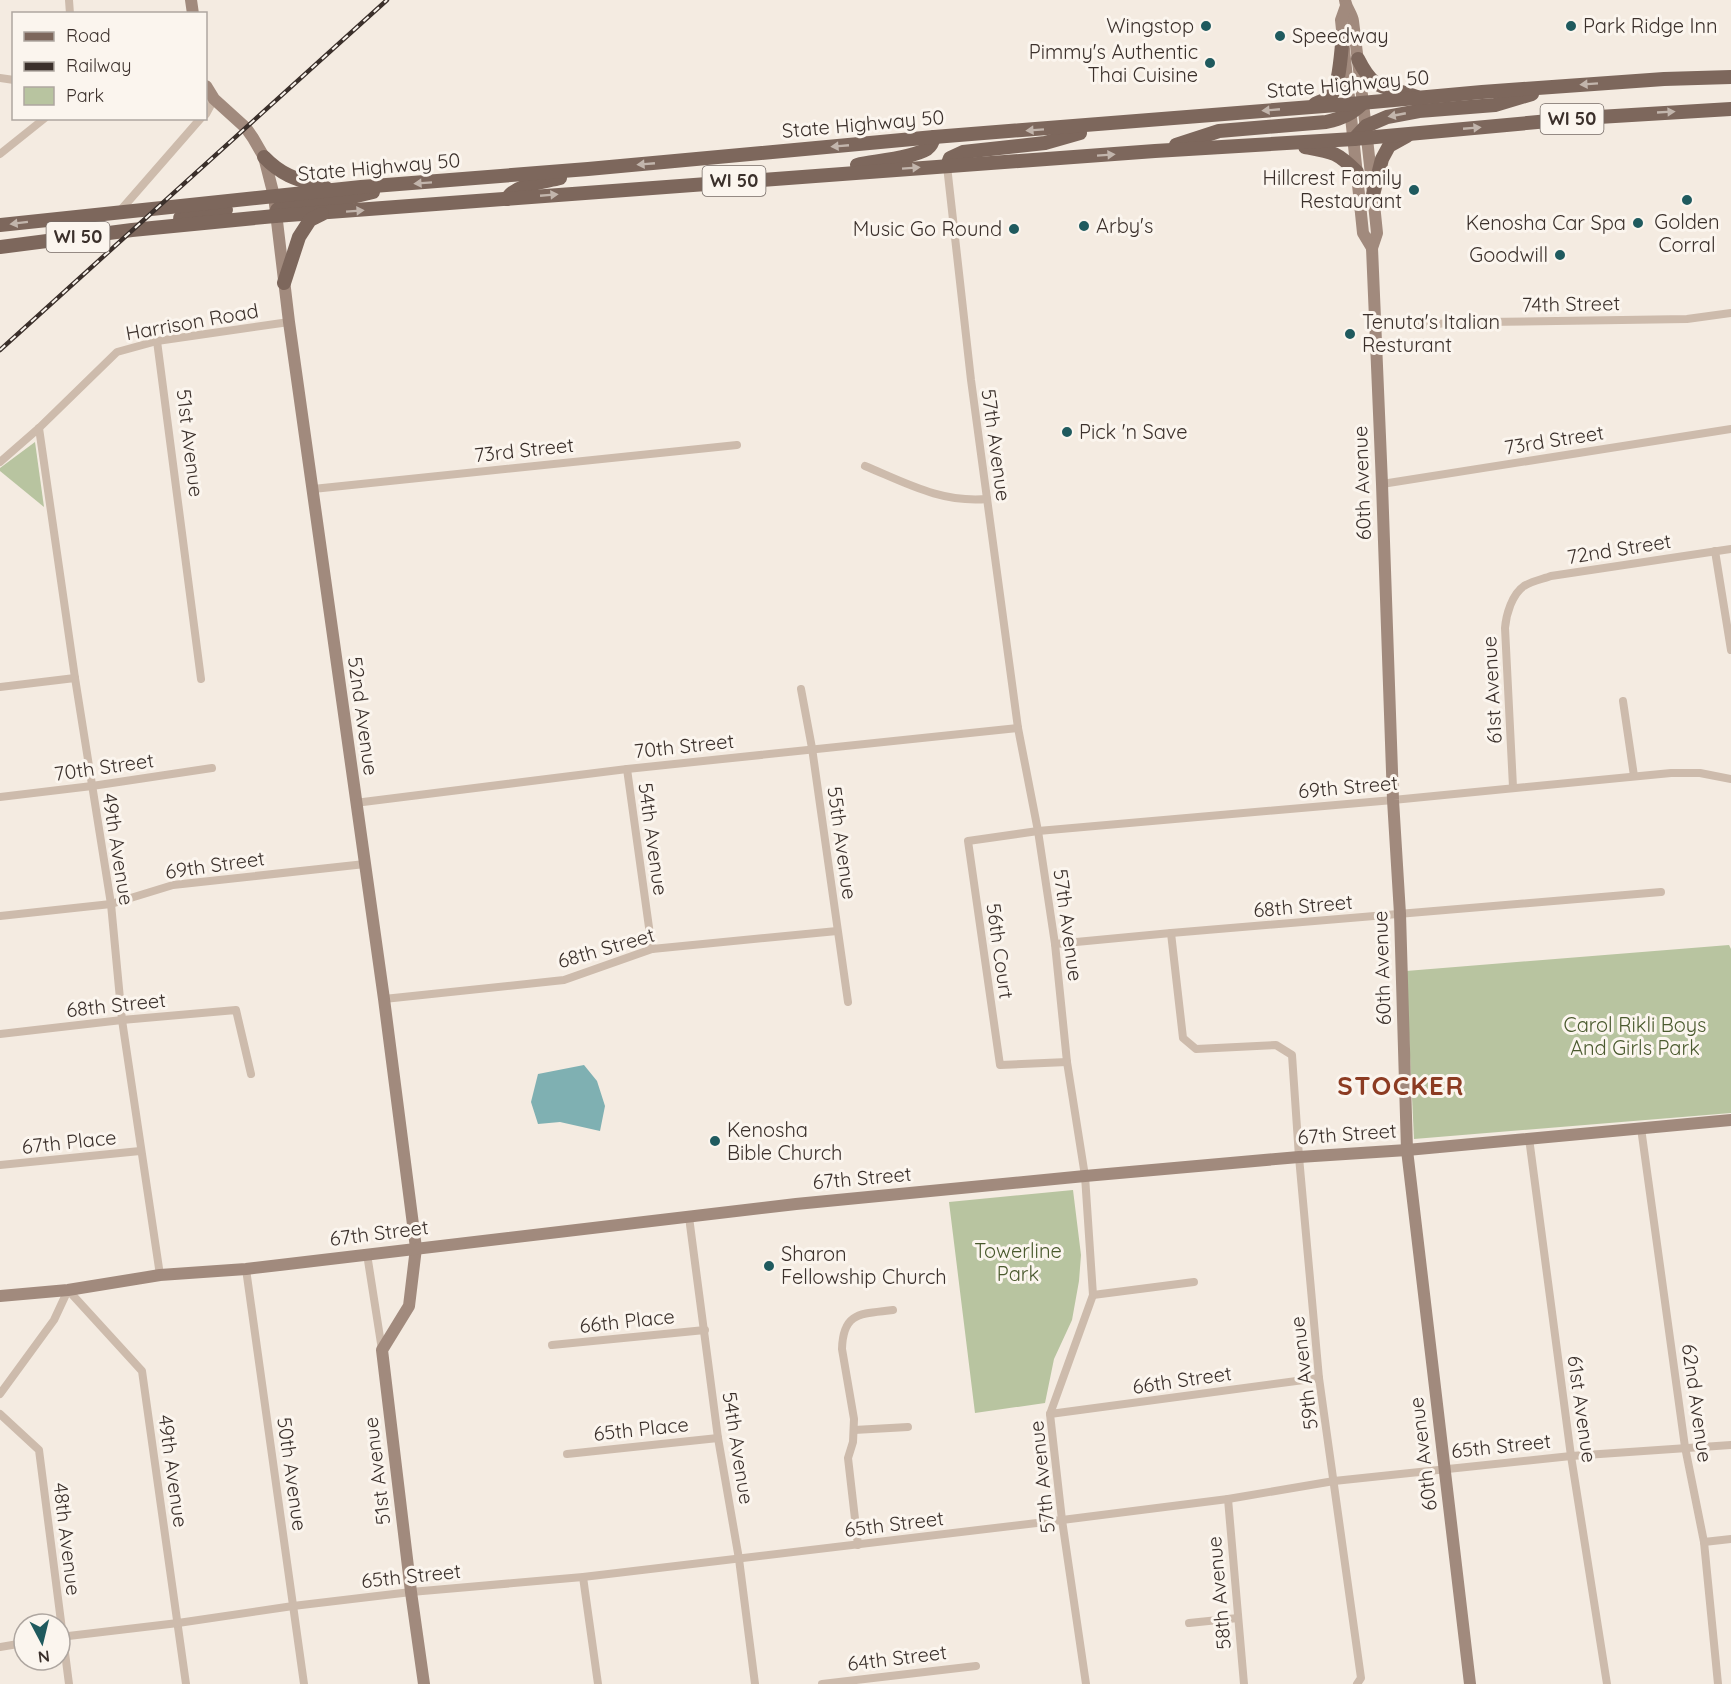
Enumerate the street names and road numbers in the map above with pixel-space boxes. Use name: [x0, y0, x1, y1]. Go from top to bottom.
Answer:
street label: State Highway 50: [1266, 64, 1430, 103]
street label: State Highway 50: [781, 104, 945, 143]
road number: WI 50: [1540, 104, 1604, 134]
street label: State Highway 50: [297, 147, 461, 186]
road number: WI 50: [702, 166, 766, 196]
road number: WI 50: [46, 222, 110, 252]
street label: 74th Street: [1522, 290, 1621, 317]
street label: Harrison Road: [124, 298, 260, 345]
street label: 57th Avenue: [976, 387, 1017, 503]
street label: 51st Avenue: [171, 388, 210, 498]
street label: 73rd Street: [1502, 419, 1606, 460]
street label: 60th Avenue: [1347, 425, 1376, 541]
street label: 73rd Street: [473, 432, 575, 467]
street label: 72nd Street: [1565, 528, 1673, 569]
street label: 61st Avenue: [1476, 635, 1507, 745]
street label: 52nd Avenue: [343, 655, 384, 777]
street label: 70th Street: [633, 728, 735, 763]
street label: 70th Street: [52, 747, 156, 786]
street label: 69th Street: [1297, 770, 1399, 803]
street label: 54th Avenue: [633, 781, 674, 897]
street label: 55th Avenue: [822, 785, 863, 901]
street label: 49th Avenue: [97, 791, 140, 907]
street label: 69th Street: [164, 845, 266, 884]
street label: 57th Avenue: [1048, 867, 1089, 983]
street label: 68th Street: [1252, 889, 1354, 922]
street label: 56th Court: [981, 902, 1020, 1001]
street label: 60th Avenue: [1367, 910, 1396, 1026]
street label: 68th Street: [554, 922, 657, 973]
street label: 68th Street: [65, 987, 167, 1022]
street label: 67th Street: [1297, 1118, 1398, 1149]
street label: 67th Place: [20, 1124, 117, 1159]
street label: 67th Street: [811, 1161, 913, 1194]
street label: 67th Street: [328, 1214, 430, 1251]
street label: 66th Place: [578, 1303, 676, 1338]
street label: 59th Avenue: [1284, 1315, 1323, 1431]
street label: 62nd Avenue: [1677, 1342, 1718, 1464]
street label: 61st Avenue: [1563, 1354, 1602, 1464]
street label: 66th Street: [1131, 1360, 1233, 1399]
street label: 54th Avenue: [717, 1390, 760, 1506]
street label: 60th Avenue: [1403, 1396, 1442, 1512]
street label: 65th Place: [592, 1411, 690, 1446]
street label: 49th Avenue: [153, 1413, 194, 1529]
street label: 50th Avenue: [272, 1415, 313, 1533]
street label: 51st Avenue: [357, 1416, 396, 1526]
street label: 57th Avenue: [1023, 1419, 1060, 1535]
street label: 65th Street: [1450, 1428, 1552, 1463]
street label: 48th Avenue: [48, 1481, 87, 1597]
street label: 65th Street: [843, 1505, 945, 1542]
street label: 58th Avenue: [1201, 1535, 1236, 1651]
street label: 65th Street: [360, 1558, 462, 1593]
street label: 64th Street: [846, 1639, 948, 1676]

